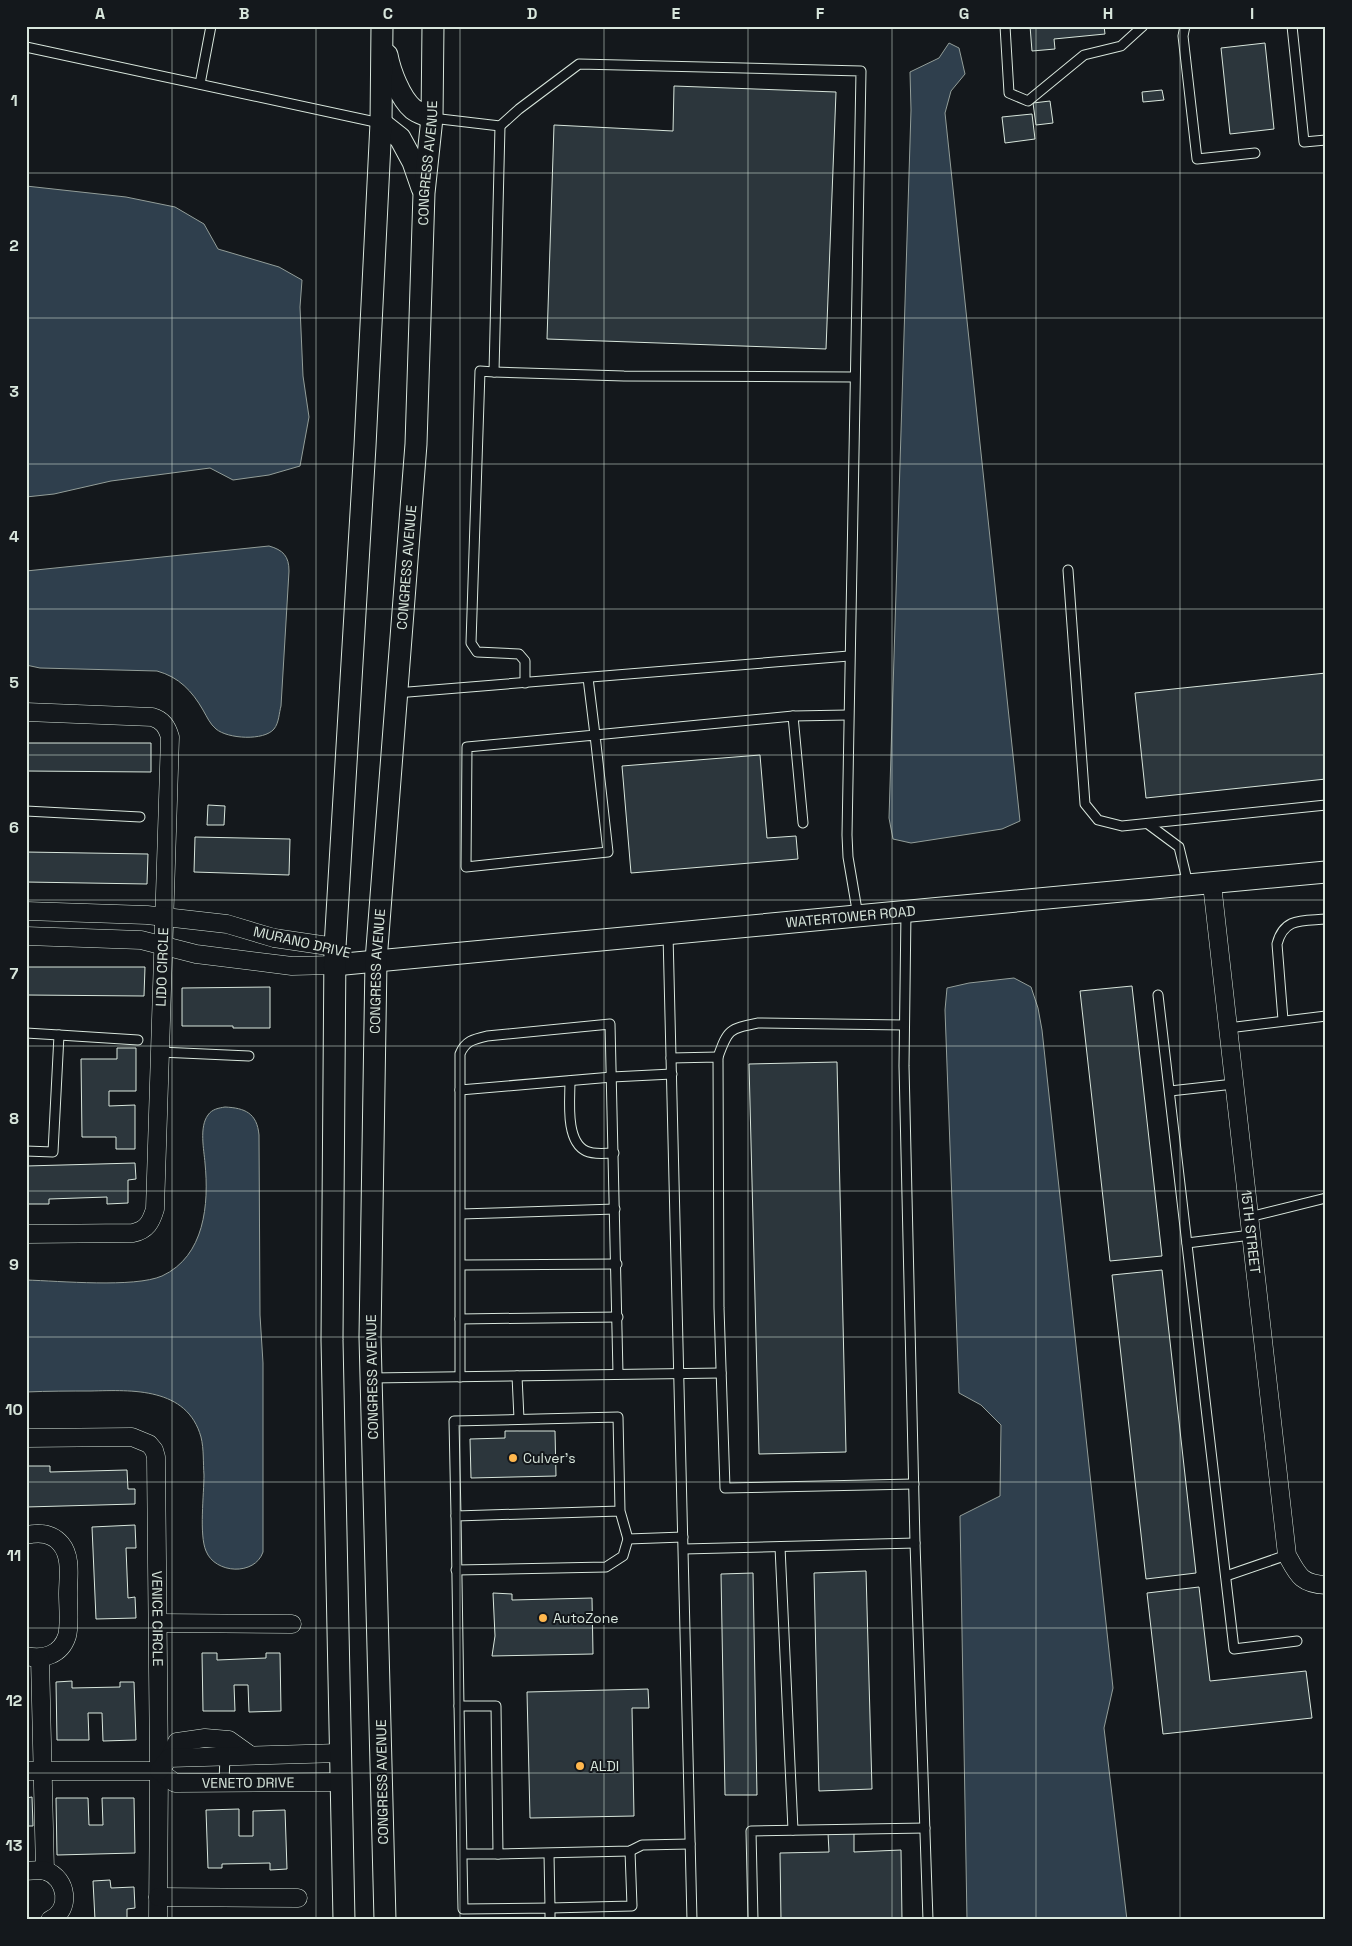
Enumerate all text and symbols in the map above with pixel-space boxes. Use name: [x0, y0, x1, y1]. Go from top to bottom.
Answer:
text: A: [95, 3, 105, 24]
text: B: [239, 3, 249, 24]
text: C: [383, 3, 393, 24]
text: D: [527, 3, 537, 24]
text: E: [672, 3, 681, 24]
text: F: [816, 3, 825, 24]
text: G: [959, 3, 969, 24]
text: H: [1103, 3, 1113, 24]
text: I: [1250, 3, 1254, 24]
text: 1: [10, 90, 18, 111]
street label: CONGRESS AVENUE: [414, 100, 441, 226]
text: 2: [9, 235, 19, 256]
text: 3: [9, 381, 19, 402]
street label: CONGRESS AVENUE: [393, 504, 420, 631]
text: 4: [9, 526, 19, 547]
text: 5: [9, 672, 19, 693]
text: 6: [9, 817, 19, 838]
street label: WATERTOWER ROAD: [785, 902, 916, 932]
street label: CONGRESS AVENUE: [366, 908, 389, 1034]
street label: MURANO DRIVE: [252, 922, 353, 962]
street label: LIDO CIRCLE: [152, 927, 172, 1007]
text: 7: [10, 963, 19, 984]
text: 8: [9, 1108, 19, 1129]
street label: 15TH STREET: [1237, 1189, 1265, 1275]
text: 9: [9, 1254, 19, 1275]
street label: CONGRESS AVENUE: [362, 1314, 382, 1440]
text: 10: [5, 1399, 23, 1420]
place label: Culver's: [523, 1449, 576, 1467]
marker: Culver's: [507, 1452, 519, 1464]
text: 11: [7, 1545, 21, 1566]
street label: VENICE CIRCLE: [148, 1571, 167, 1667]
place label: AutoZone: [553, 1609, 619, 1627]
marker: AutoZone: [537, 1612, 549, 1624]
text: 12: [6, 1690, 22, 1711]
street label: CONGRESS AVENUE: [372, 1719, 392, 1845]
place label: ALDI: [590, 1757, 619, 1775]
marker: ALDI: [574, 1760, 586, 1772]
street label: VENETO DRIVE: [202, 1773, 294, 1792]
text: 13: [6, 1835, 23, 1856]

